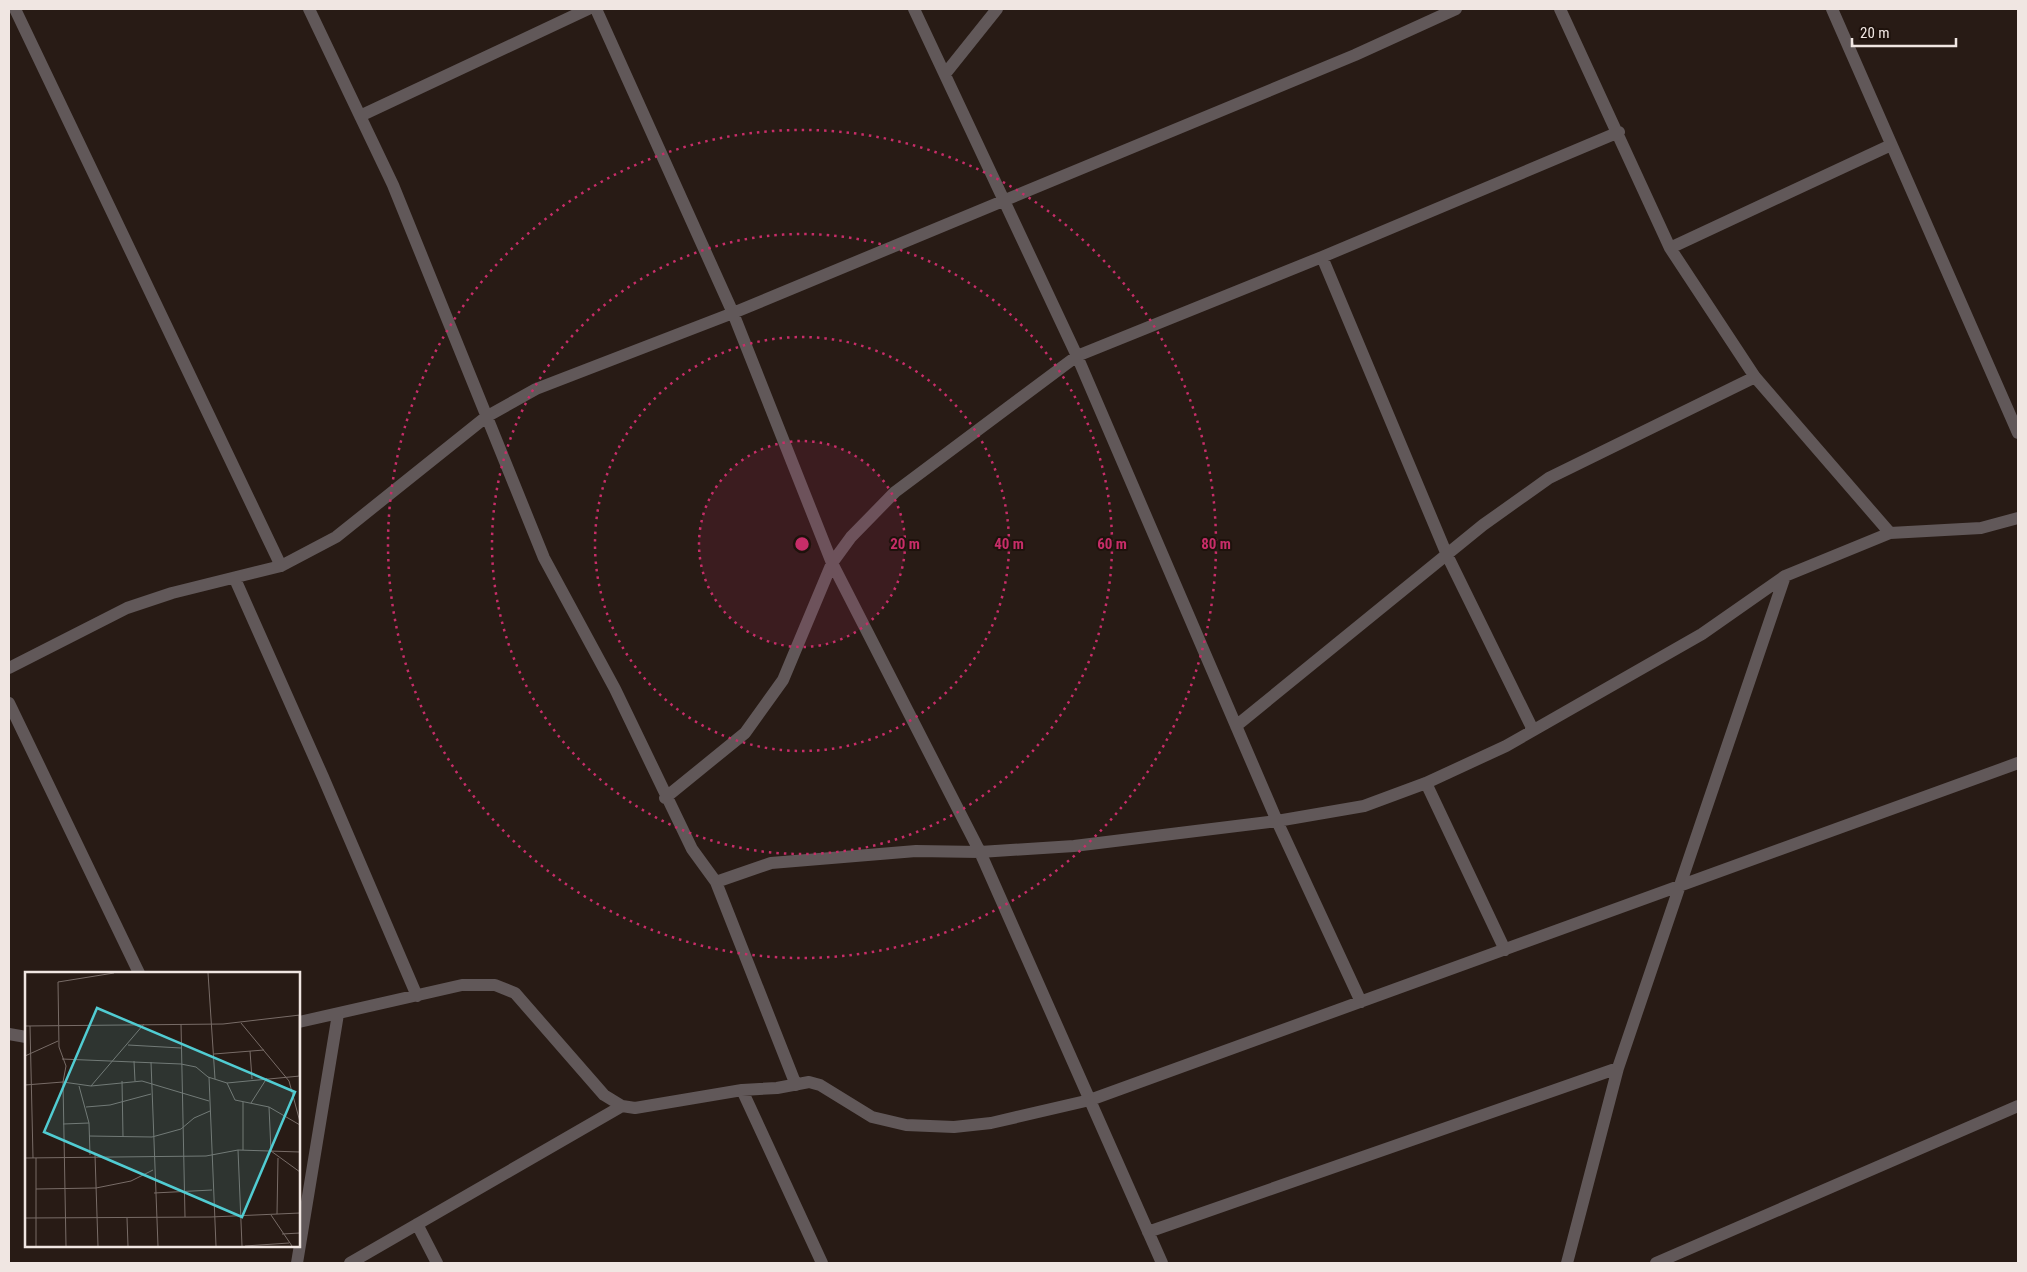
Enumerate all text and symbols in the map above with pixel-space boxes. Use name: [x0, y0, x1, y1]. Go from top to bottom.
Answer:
scale bar: [1852, 15, 1956, 47]
text: 20 m: [1860, 24, 1890, 42]
centre of rings: [793, 535, 811, 553]
text: 20 m: [890, 535, 920, 553]
text: 40 m: [994, 535, 1024, 553]
text: 60 m: [1097, 535, 1127, 553]
text: 80 m: [1201, 535, 1231, 553]
inset map: [25, 972, 300, 1247]

